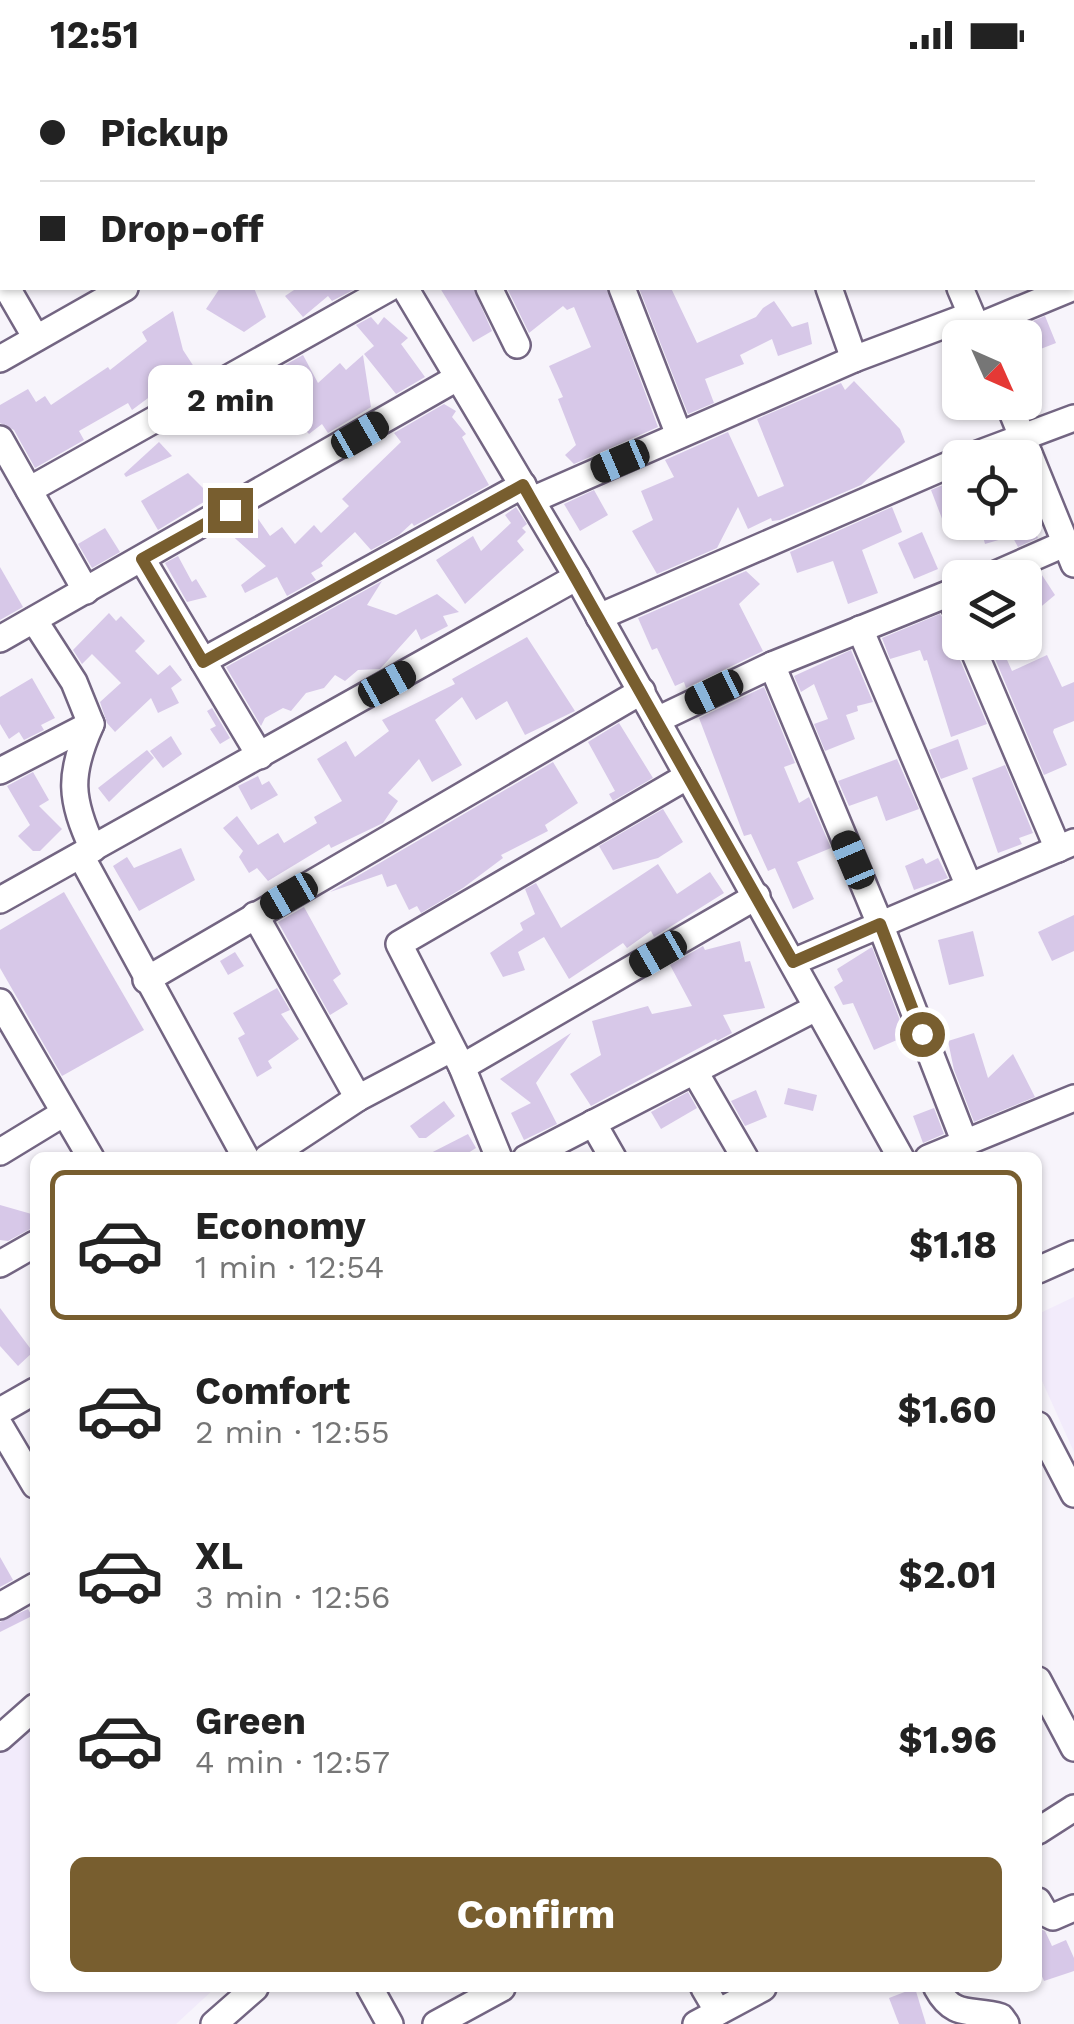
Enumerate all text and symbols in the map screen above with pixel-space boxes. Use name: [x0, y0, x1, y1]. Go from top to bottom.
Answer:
text: 12:51: [50, 13, 139, 57]
text: Pickup: [100, 111, 229, 155]
text: Drop-off: [100, 207, 264, 251]
north arrow: [942, 320, 1042, 420]
map controls: [942, 320, 1042, 660]
callout: 2 min: [148, 365, 312, 435]
text: 2 min: [187, 381, 274, 419]
car: [327, 407, 393, 463]
car: [587, 435, 653, 487]
button: locate: [942, 440, 1042, 540]
route end: [208, 488, 253, 533]
button: layers: [942, 560, 1042, 660]
car: [353, 656, 421, 712]
car: [680, 665, 748, 719]
car: [827, 827, 879, 893]
car: [256, 868, 322, 924]
car: [625, 926, 691, 982]
route start: [900, 1012, 945, 1057]
icon: car: [75, 1200, 165, 1290]
text: Economy: [195, 1204, 366, 1248]
text: $1.18: [909, 1223, 997, 1267]
text: 1 min · 12:54: [195, 1248, 384, 1286]
icon: car: [75, 1365, 165, 1455]
text: Comfort: [195, 1369, 350, 1413]
text: $1.60: [898, 1388, 997, 1432]
text: 2 min · 12:55: [195, 1413, 390, 1451]
icon: car: [75, 1530, 165, 1620]
text: XL: [195, 1534, 243, 1578]
text: $2.01: [898, 1553, 997, 1597]
text: 3 min · 12:56: [195, 1578, 391, 1616]
icon: car: [75, 1695, 165, 1785]
text: Green: [195, 1699, 306, 1743]
text: $1.96: [898, 1718, 997, 1762]
text: 4 min · 12:57: [195, 1743, 390, 1781]
button: Confirm: [70, 1857, 1002, 1972]

